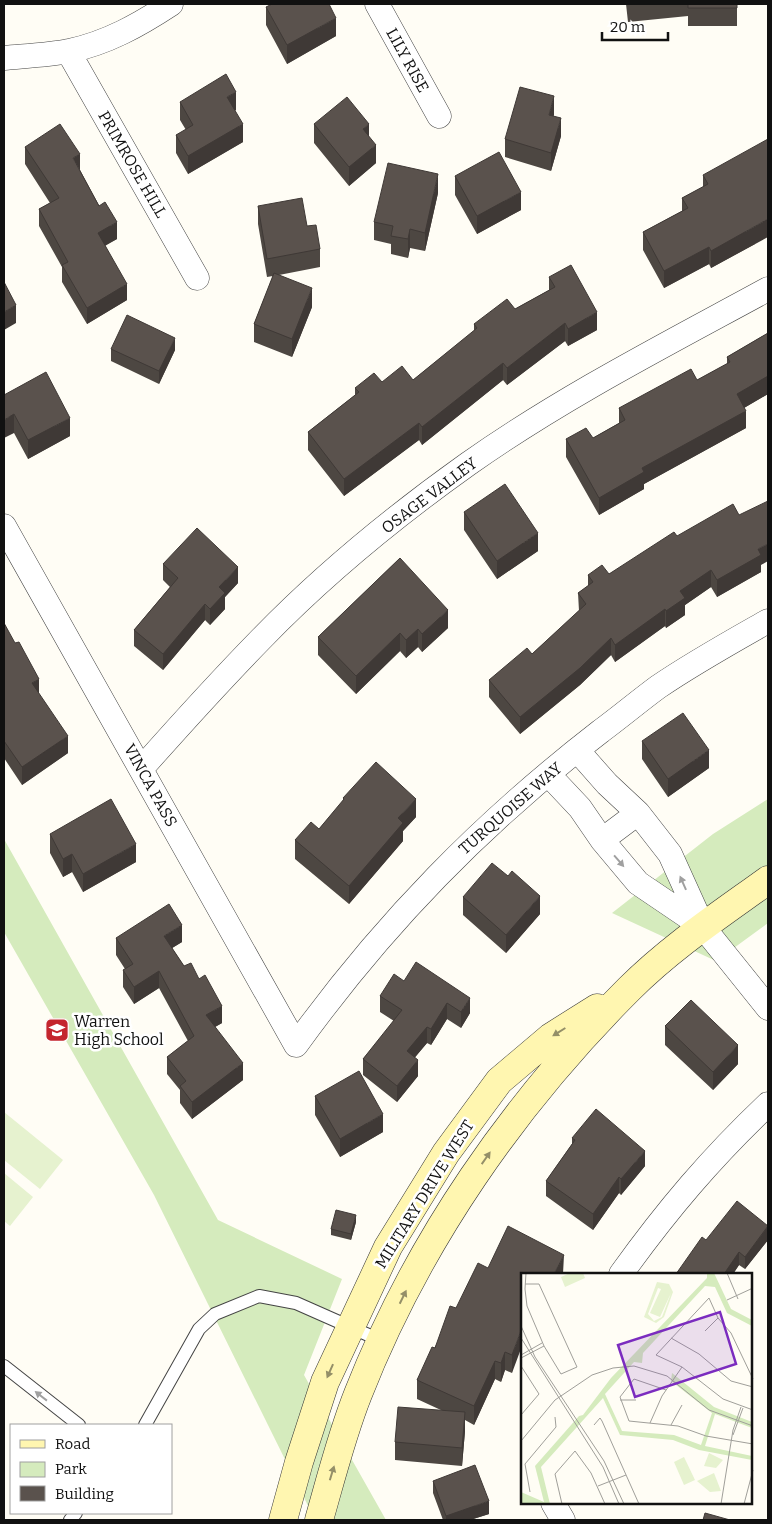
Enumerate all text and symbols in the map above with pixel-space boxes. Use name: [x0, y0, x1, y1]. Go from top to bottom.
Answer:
scale bar: [602, 10, 668, 42]
text: 20 m: [610, 18, 646, 36]
street label: LILY RISE: [382, 25, 433, 96]
street label: PRIMROSE HILL: [94, 107, 171, 221]
street label: OSAGE VALLEY: [378, 453, 481, 538]
street label: VINCA PASS: [120, 740, 181, 830]
street label: TURQUOISE WAY: [455, 758, 566, 858]
one-way arrow: [614, 854, 625, 867]
one-way arrow: [679, 876, 687, 890]
place label: Warren High School: [74, 1012, 164, 1049]
school or university icon: Warren High School: [44, 1017, 70, 1043]
one-way arrow: [553, 1027, 566, 1036]
street label: MILITARY DRIVE WEST: [371, 1117, 478, 1272]
one-way arrow: [481, 1151, 491, 1164]
inset map: [521, 1273, 752, 1504]
one-way arrow: [399, 1290, 407, 1304]
one-way arrow: [326, 1364, 334, 1378]
one-way arrow: [35, 1390, 48, 1401]
legend: [10, 1424, 172, 1514]
text: Road: [55, 1435, 90, 1453]
text: Park: [55, 1460, 87, 1478]
one-way arrow: [329, 1466, 337, 1481]
text: Building: [55, 1485, 114, 1503]

